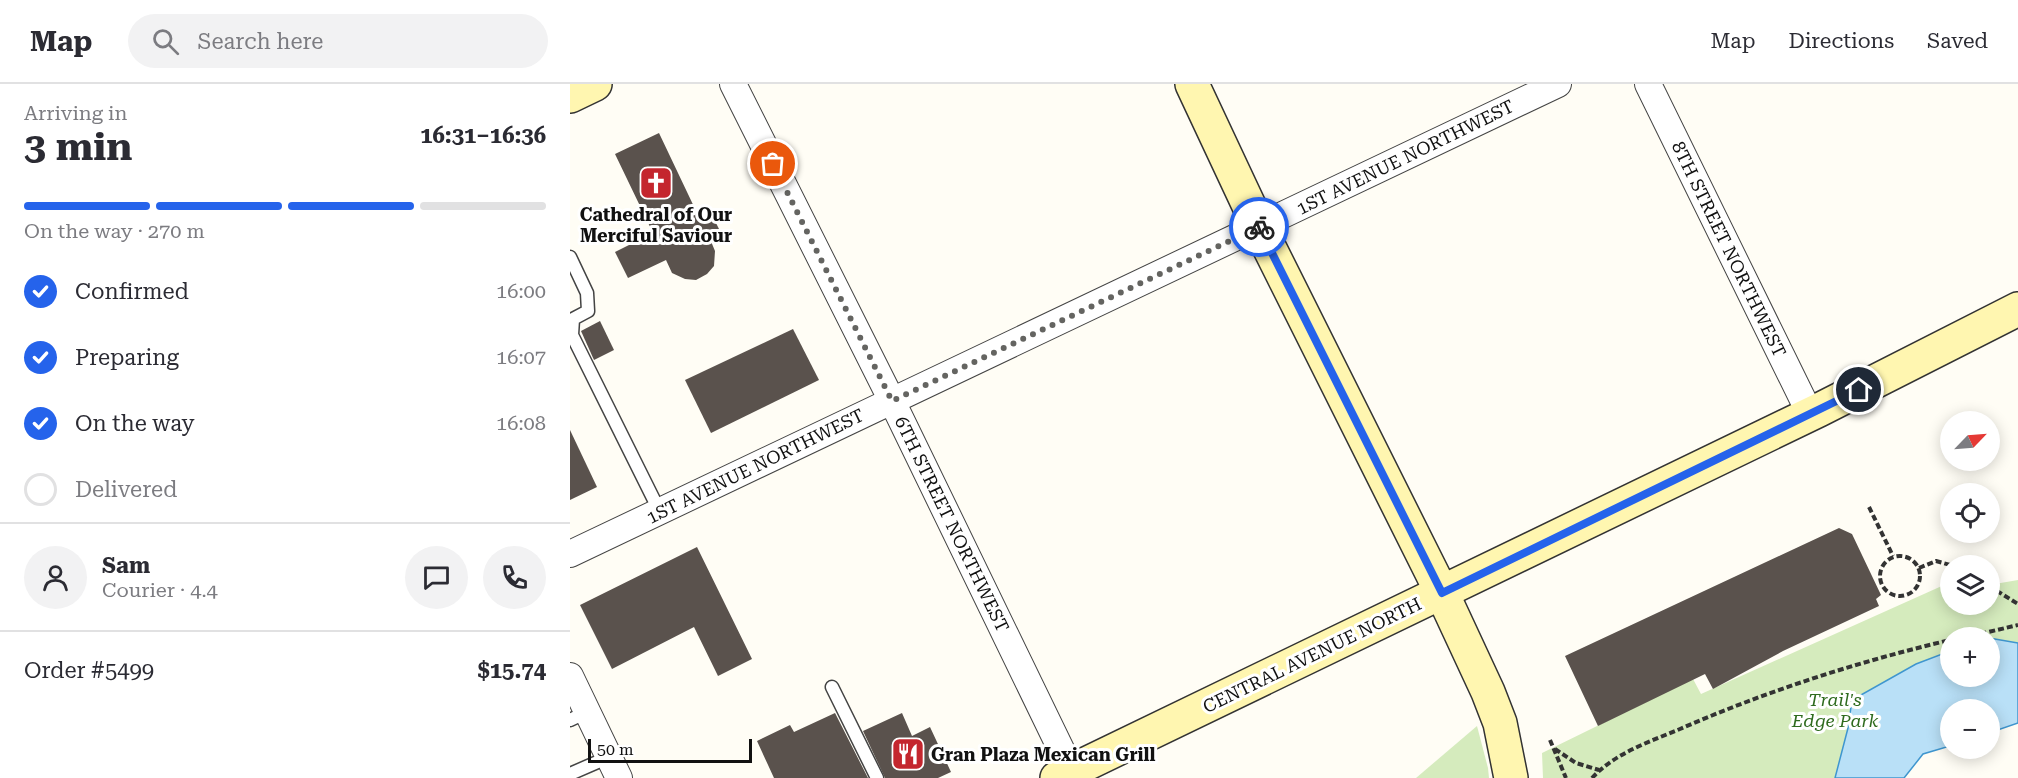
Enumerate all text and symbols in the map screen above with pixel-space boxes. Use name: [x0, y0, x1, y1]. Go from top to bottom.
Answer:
search box: [128, 14, 548, 68]
text: Map: [30, 25, 92, 58]
icon: search: [149, 25, 182, 58]
text: Search here: [197, 29, 323, 54]
text: Map: [1711, 29, 1755, 53]
text: Directions: [1788, 29, 1894, 53]
text: Saved: [1927, 29, 1988, 53]
street label: 1ST AVENUE NORTHWEST: [1293, 95, 1517, 219]
text: Arriving in: [24, 101, 127, 125]
text: 16:31–16:36: [420, 123, 546, 148]
text: 3 min: [24, 124, 132, 170]
pin: [747, 138, 798, 189]
street label: 8TH STREET NORTHWEST: [1668, 138, 1790, 360]
icon: bag: [756, 147, 789, 180]
church icon: Cathedral of Our Merciful Saviour: [638, 165, 674, 201]
courier: [1229, 197, 1289, 257]
place label: Cathedral of Our Merciful Saviour: [580, 204, 732, 246]
icon: bike: [1243, 211, 1276, 244]
text: On the way · 270 m: [24, 219, 205, 243]
icon: check: [24, 275, 57, 308]
text: Confirmed: [75, 279, 189, 304]
text: 16:00: [496, 279, 546, 303]
icon: check: [24, 341, 57, 374]
text: Preparing: [75, 345, 179, 370]
text: 16:07: [496, 345, 546, 369]
pin: [1833, 364, 1884, 415]
icon: home: [1842, 373, 1875, 406]
street label: 1ST AVENUE NORTHWEST: [643, 404, 867, 528]
icon: check: [24, 407, 57, 440]
text: On the way: [75, 411, 195, 436]
text: 16:08: [496, 411, 546, 435]
north arrow: [1940, 411, 2000, 471]
map controls: [1940, 411, 2000, 759]
street label: 6TH STREET NORTHWEST: [891, 413, 1013, 635]
text: Delivered: [75, 477, 177, 502]
button: locate: [1940, 483, 2000, 543]
button: person: [24, 546, 87, 609]
button: chat: [405, 546, 468, 609]
button: phone: [483, 546, 546, 609]
text: Sam: [102, 553, 150, 578]
button: layers: [1940, 555, 2000, 615]
text: Courier · 4.4: [102, 578, 218, 602]
street label: CENTRAL AVENUE NORTH: [1199, 593, 1425, 717]
button: +: [1940, 627, 2000, 687]
text: Order #5499: [24, 658, 154, 683]
text: $15.74: [477, 658, 546, 683]
park label: Trail's Edge Park: [1791, 689, 1878, 731]
button: −: [1940, 699, 2000, 759]
scale bar: [588, 736, 752, 764]
restaurant icon: Gran Plaza Mexican Grill: [890, 736, 926, 772]
text: 50 m: [597, 740, 634, 759]
place label: Gran Plaza Mexican Grill: [931, 744, 1155, 765]

